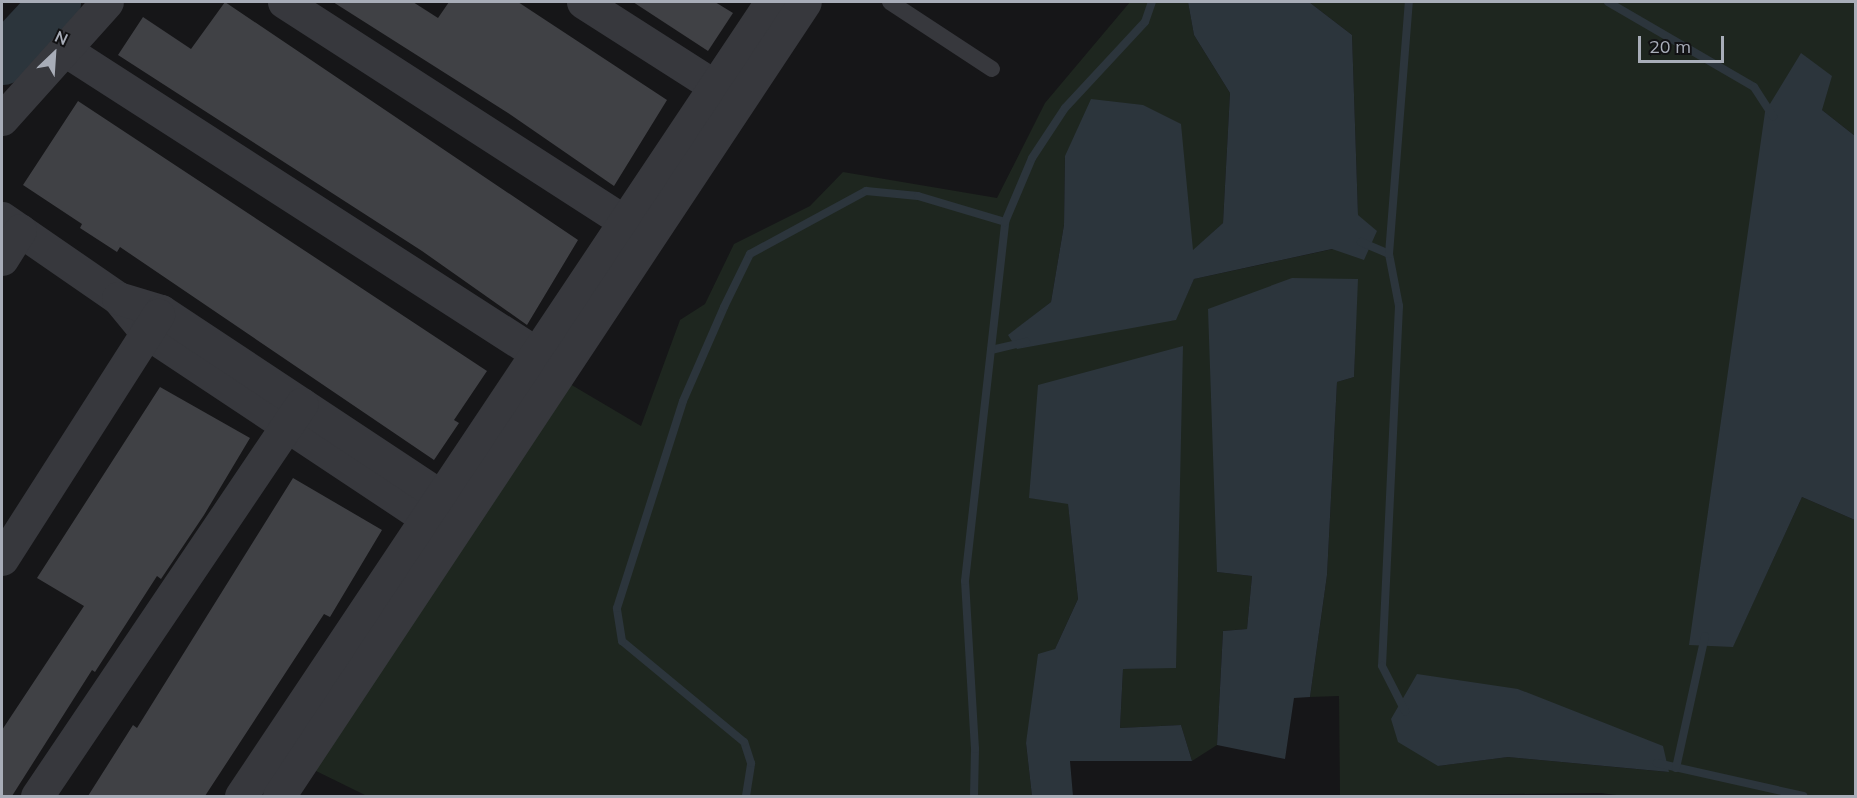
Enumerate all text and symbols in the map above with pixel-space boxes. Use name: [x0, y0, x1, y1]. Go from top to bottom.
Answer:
north arrow: [24, 24, 84, 84]
scale bar: [1641, 24, 1726, 62]
text: N: [52, 26, 71, 49]
text: 20 m: [1649, 35, 1691, 58]

